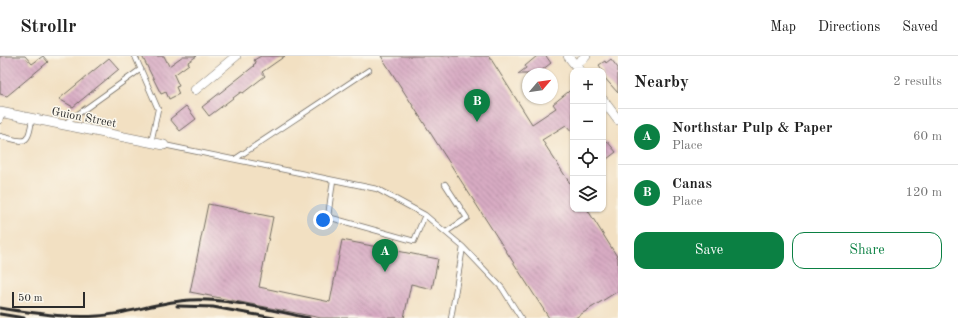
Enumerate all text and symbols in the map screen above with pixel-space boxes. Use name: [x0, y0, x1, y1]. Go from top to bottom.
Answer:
text: Strollr: [20, 18, 76, 37]
text: Map: [770, 20, 796, 34]
text: Directions: [818, 20, 880, 34]
text: Saved: [902, 20, 938, 34]
north arrow: [522, 68, 558, 104]
map controls: [570, 68, 606, 212]
button: +: [570, 68, 606, 104]
text: Nearby: [634, 74, 689, 91]
text: 2 results: [893, 75, 942, 88]
pin: B: [464, 89, 490, 122]
button: −: [570, 104, 606, 140]
street label: Guion Street: [50, 106, 117, 130]
text: Northstar Pulp & Paper: [672, 121, 833, 136]
text: A: [642, 130, 652, 143]
text: 60 m: [913, 130, 942, 143]
text: Place: [672, 139, 702, 152]
button: locate: [570, 140, 606, 176]
button: layers: [570, 176, 606, 212]
text: Canas: [672, 177, 712, 192]
text: B: [642, 186, 652, 199]
text: 120 m: [905, 186, 942, 199]
text: Place: [672, 195, 702, 208]
your location: [313, 210, 333, 230]
button: Save: [634, 232, 784, 269]
button: Share: [792, 232, 942, 269]
pin: A: [372, 239, 398, 272]
scale bar: [12, 290, 85, 309]
text: 50 m: [18, 293, 43, 304]

